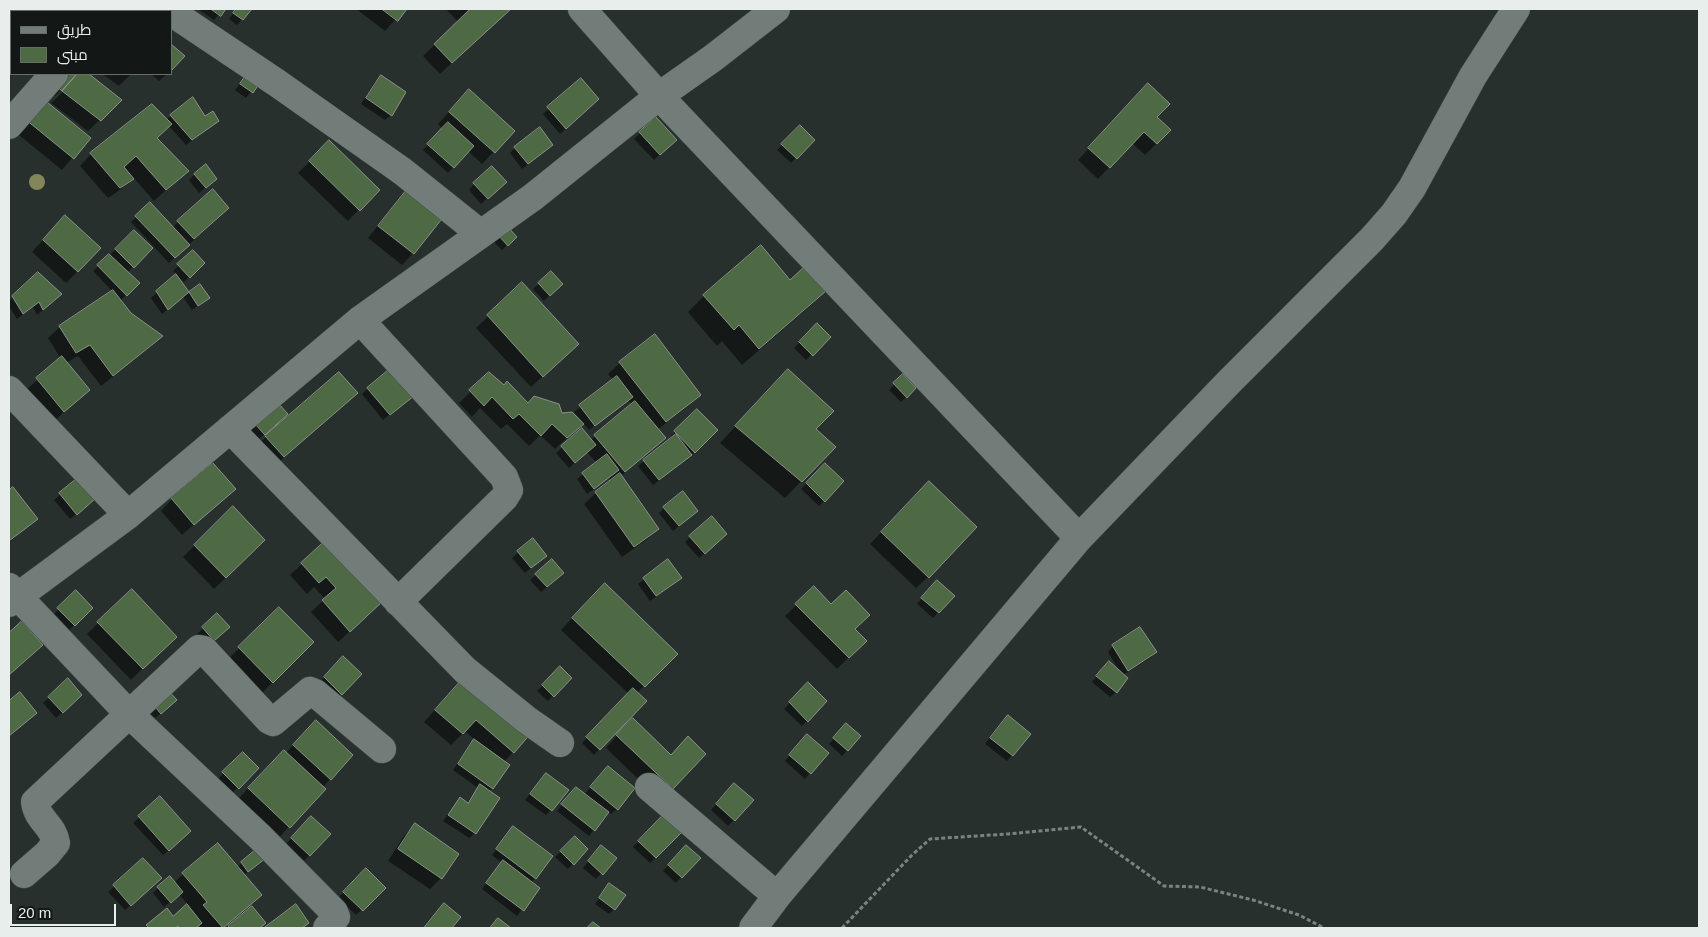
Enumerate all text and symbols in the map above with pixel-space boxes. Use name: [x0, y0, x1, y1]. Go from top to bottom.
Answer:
legend: [10, 10, 172, 75]
text: طريق: [57, 21, 91, 38]
text: مبنى: [57, 46, 88, 63]
scale bar: [12, 894, 119, 926]
text: 20 m: [18, 904, 51, 921]

